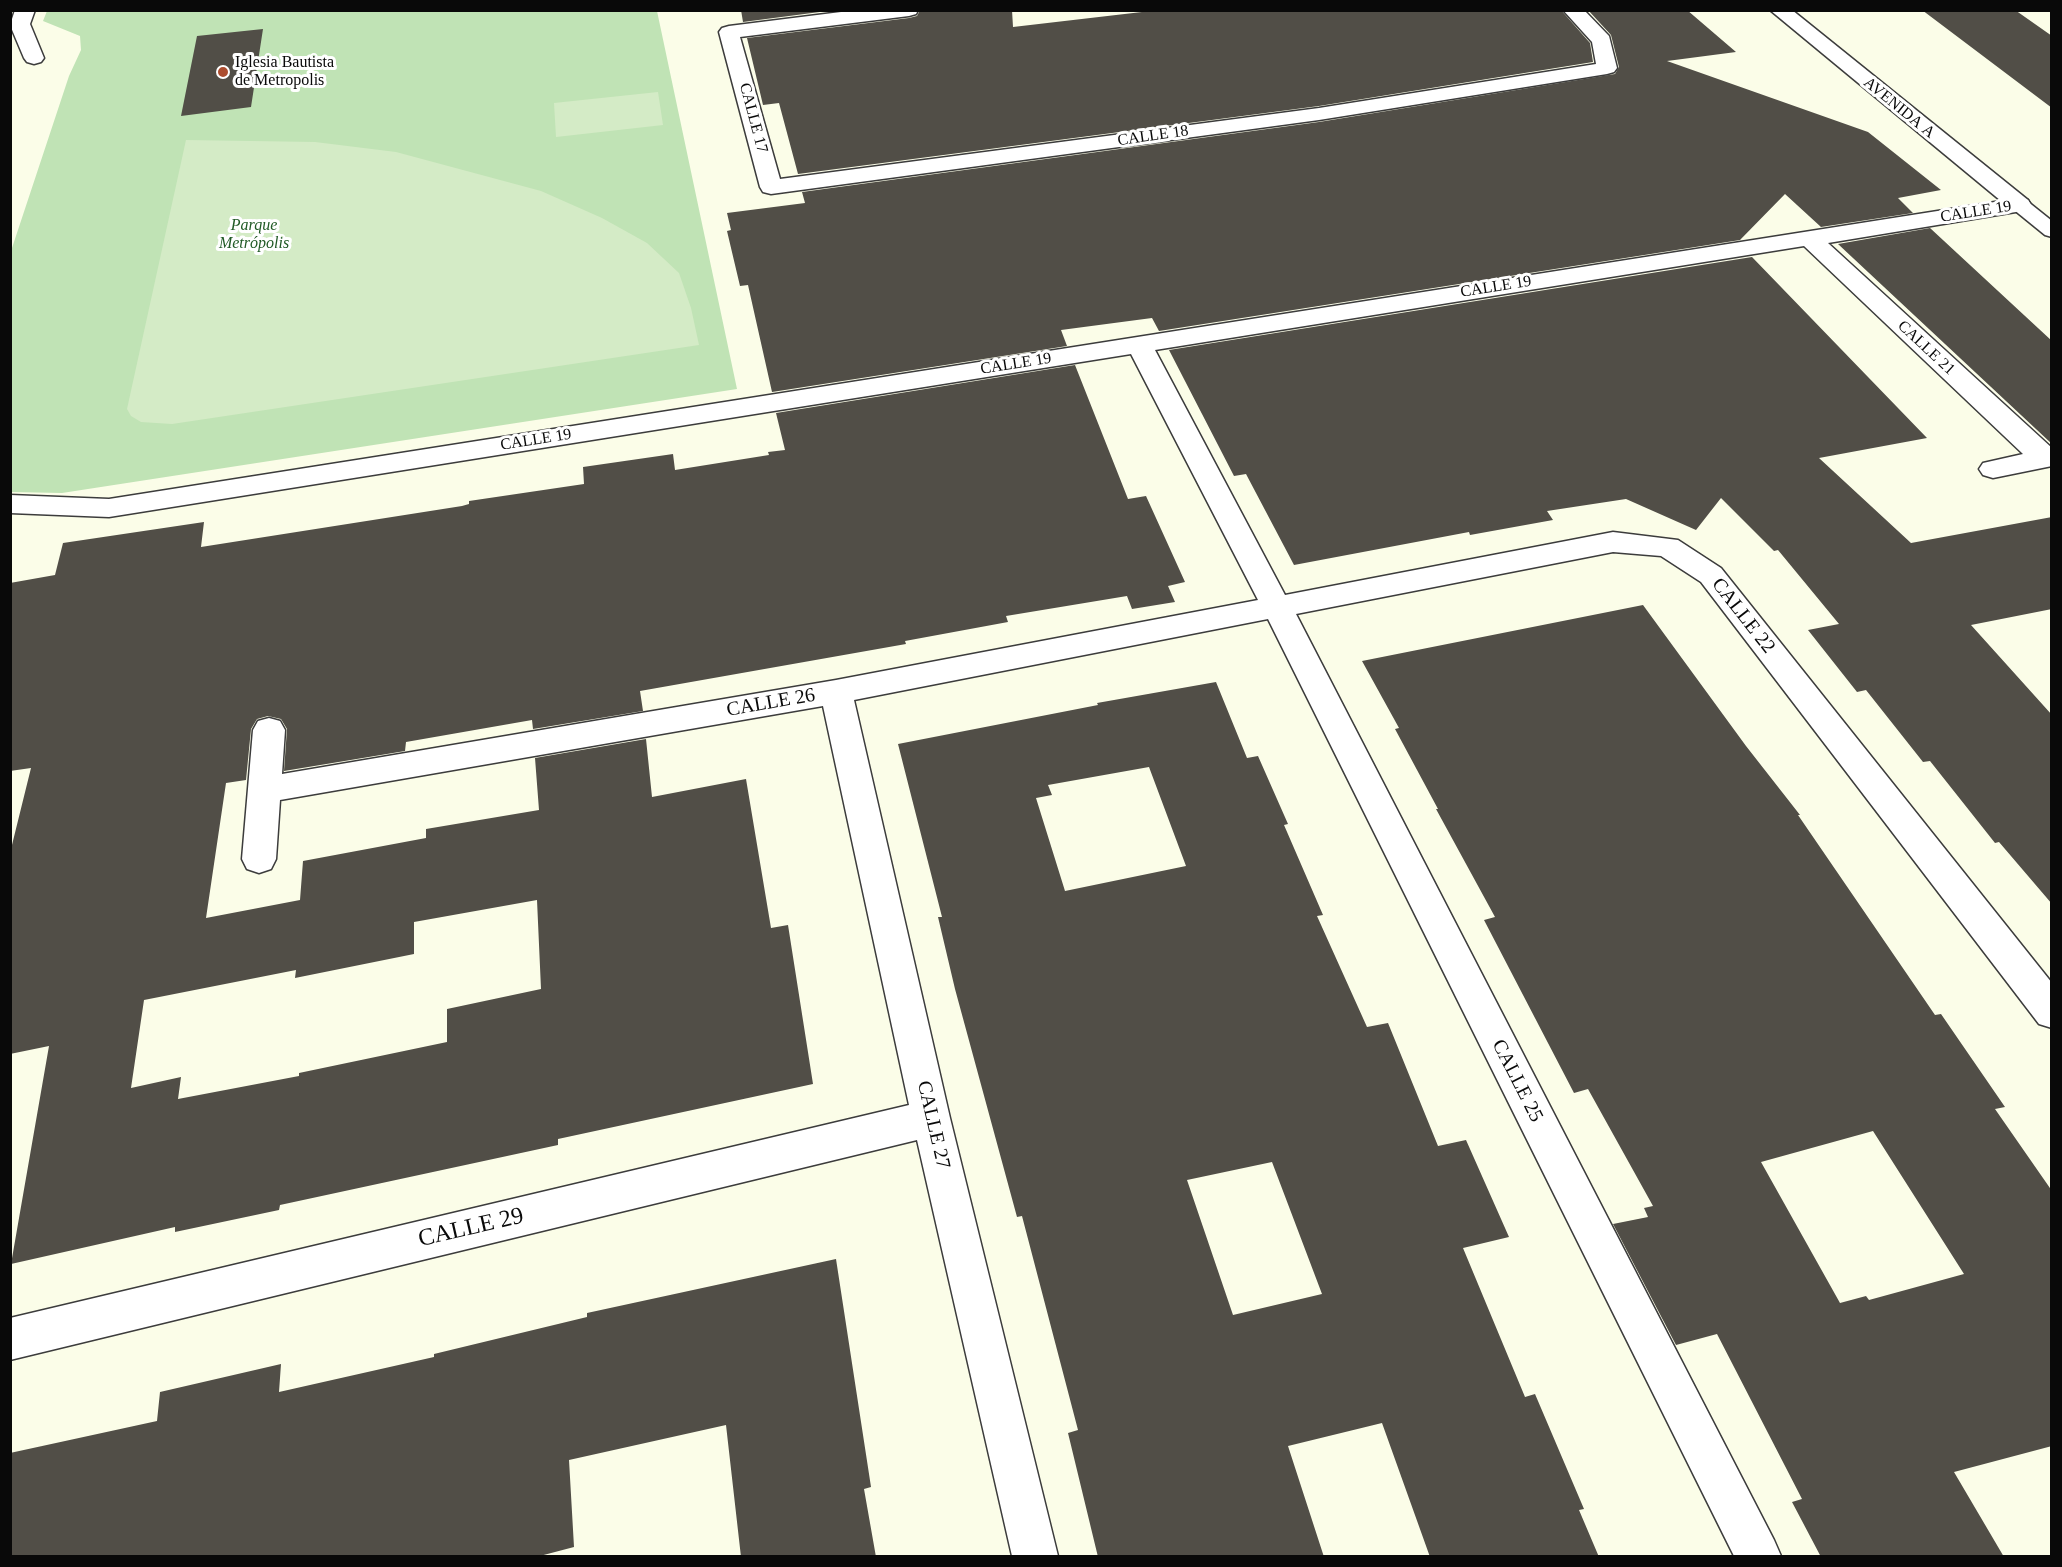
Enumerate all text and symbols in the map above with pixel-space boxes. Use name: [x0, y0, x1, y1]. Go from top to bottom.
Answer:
place label: Iglesia Bautista de Metropolis: [235, 53, 334, 91]
marker: Iglesia Bautista de Metropolis: [216, 65, 230, 79]
street label: AVENIDA A: [1859, 73, 1939, 143]
street label: CALLE 17: [734, 81, 772, 155]
street label: CALLE 18: [1116, 122, 1190, 150]
street label: CALLE 19: [1939, 197, 2013, 227]
park label: Parque Metrópolis: [219, 216, 289, 254]
street label: CALLE 19: [1459, 272, 1533, 302]
street label: CALLE 21: [1893, 317, 1959, 379]
street label: CALLE 19: [979, 349, 1053, 379]
street label: CALLE 19: [499, 425, 573, 455]
street label: CALLE 22: [1706, 573, 1780, 659]
street label: CALLE 26: [725, 683, 817, 723]
street label: CALLE 25: [1486, 1036, 1548, 1126]
street label: CALLE 27: [911, 1079, 955, 1171]
street label: CALLE 29: [415, 1202, 527, 1254]

